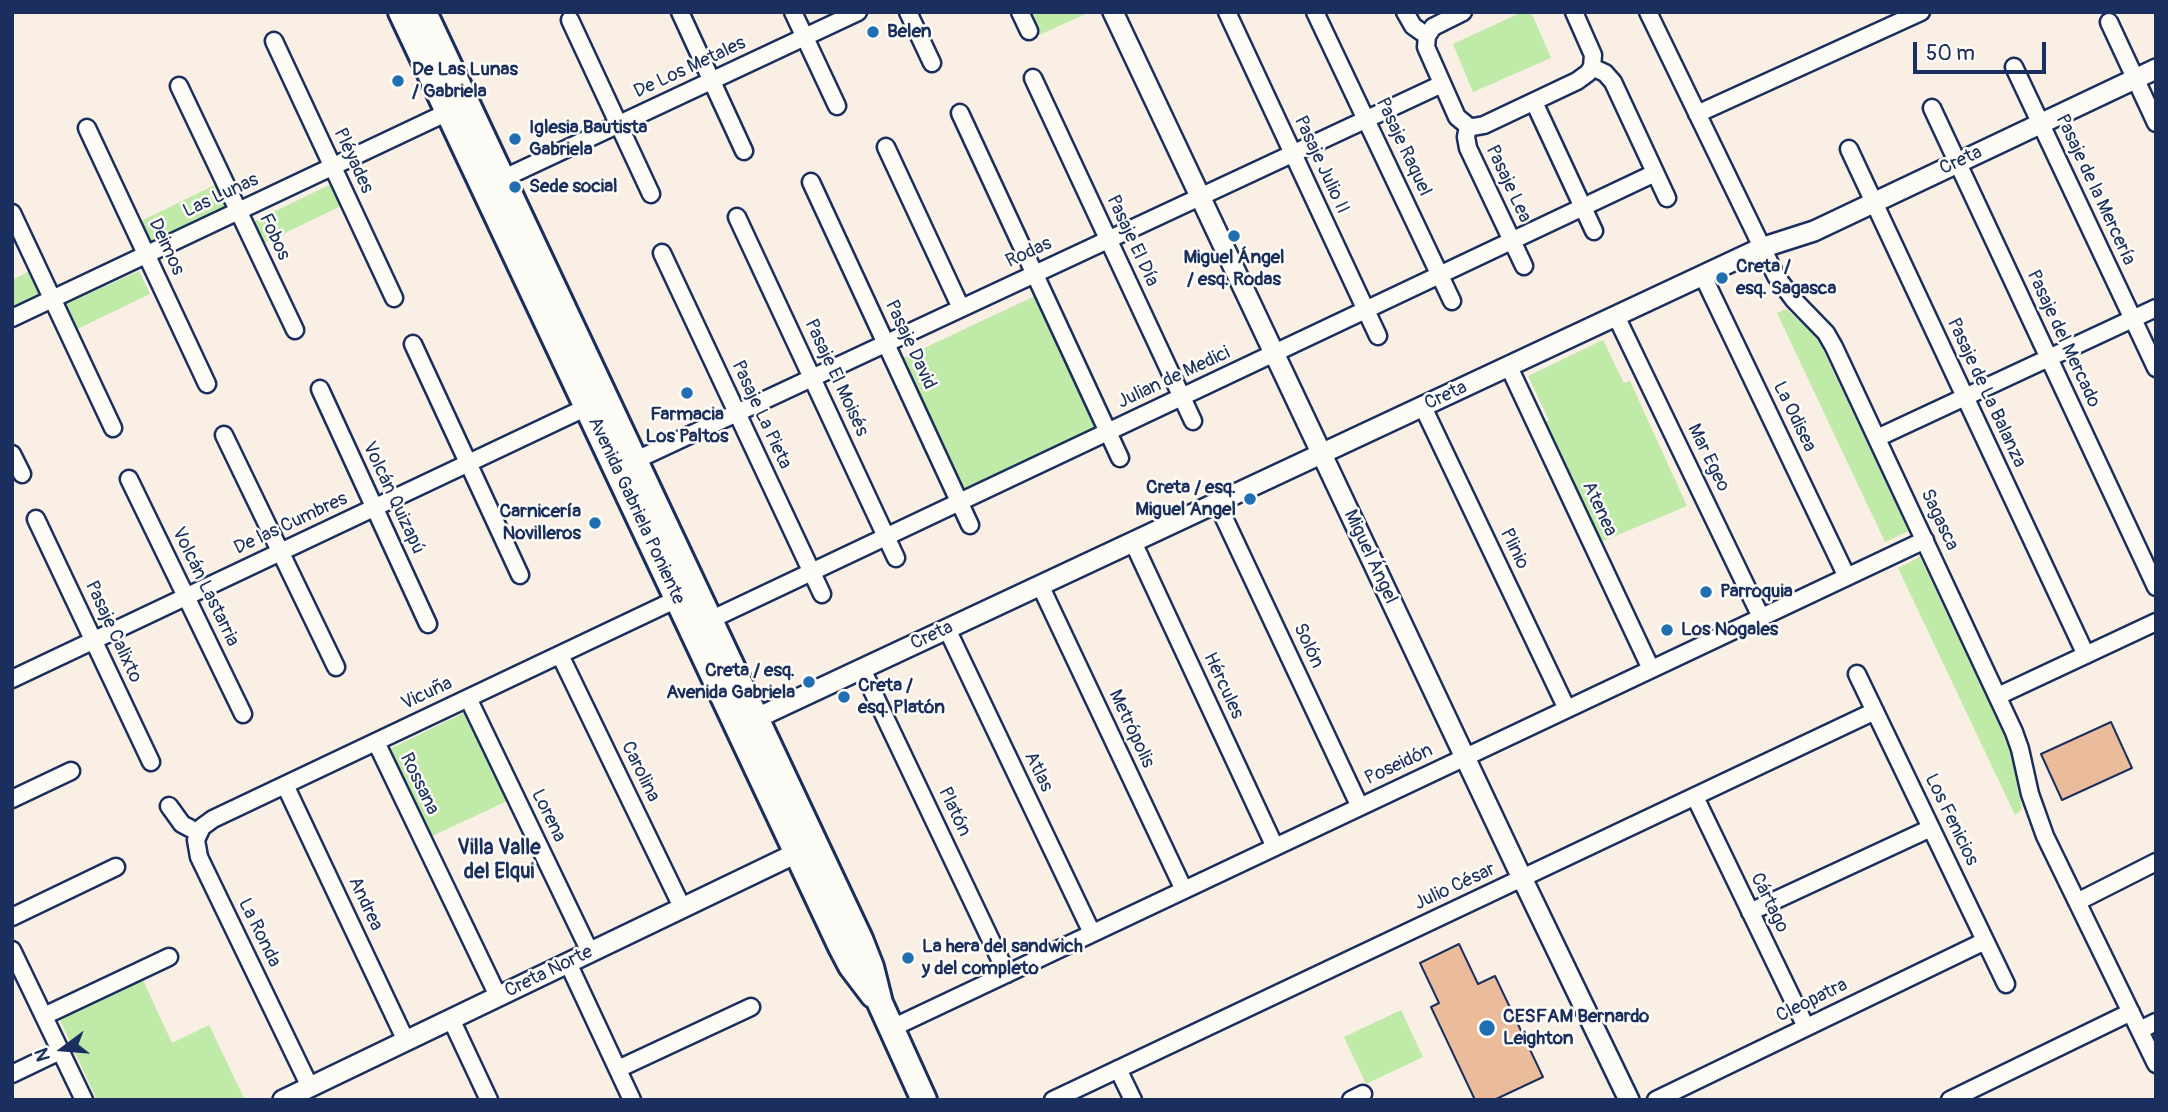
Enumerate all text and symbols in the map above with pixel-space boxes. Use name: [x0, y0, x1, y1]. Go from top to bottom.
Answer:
place label: Belen: [887, 21, 931, 43]
marker: Belen: [865, 24, 881, 40]
scale bar: [1916, 28, 2049, 72]
street label: De Los Metales: [630, 32, 750, 104]
text: 50 m: [1926, 40, 1975, 67]
place label: De Las Lunas / Gabriela: [412, 59, 518, 103]
marker: De Las Lunas / Gabriela: [390, 73, 406, 89]
street label: Pasaje Raquel: [1370, 94, 1436, 200]
street label: Pasaje de la Mercería: [2050, 111, 2140, 269]
street label: Pasaje Julio II: [1288, 112, 1354, 218]
place label: Iglesia Bautista Gabriela: [529, 117, 647, 161]
street label: Pléyades: [328, 125, 378, 197]
marker: Iglesia Bautista Gabriela: [507, 131, 523, 147]
street label: Creta: [1936, 141, 1986, 181]
street label: Pasaje Lea: [1480, 142, 1536, 226]
street label: Las Lunas: [180, 169, 262, 223]
place label: Sede social: [529, 176, 618, 198]
marker: Sede social: [507, 179, 523, 195]
street label: Pasaje El Día: [1101, 192, 1163, 290]
street label: Fobos: [253, 210, 295, 264]
street label: Deimos: [143, 215, 189, 279]
marker: Miguel Ángel / esq. Rodas: [1226, 228, 1242, 244]
street label: Rodas: [1002, 233, 1056, 273]
place label: Miguel Ángel / esq. Rodas: [1183, 247, 1285, 291]
place label: Creta / esq. Sagasca: [1736, 256, 1836, 300]
street label: Pasaje del Mercado: [2021, 267, 2105, 411]
marker: Creta / esq. Sagasca: [1714, 270, 1730, 286]
street label: Pasaje David: [879, 297, 941, 393]
street label: Pasaje de La Balanza: [1941, 315, 2031, 471]
street label: Pasaje El Moisés: [799, 316, 873, 440]
street label: Julian de Medici: [1114, 342, 1234, 414]
street label: Pasaje La Pieta: [726, 357, 796, 473]
street label: Creta: [1421, 376, 1471, 416]
street label: La Odisea: [1767, 378, 1821, 456]
marker: Farmacia Los Paltos: [679, 385, 695, 401]
place label: Farmacia Los Paltos: [646, 404, 728, 448]
street label: Avenida Gabriela Poniente: [583, 414, 689, 608]
street label: Mar Egeo: [1682, 420, 1734, 496]
street label: Volcán Quizapú: [357, 438, 429, 558]
place label: Creta / esq. Miguel Angel: [1135, 477, 1236, 521]
street label: Atenea: [1576, 478, 1622, 540]
street label: Sagasca: [1915, 486, 1963, 554]
street label: De las Cumbres: [231, 488, 351, 560]
marker: Creta / esq. Miguel Angel: [1242, 491, 1258, 507]
place label: Carnicería Novilleros: [500, 501, 581, 545]
street label: Miguel Ángel: [1338, 506, 1402, 608]
marker: Carnicería Novilleros: [587, 515, 603, 531]
street label: Volcán Lastarria: [166, 524, 244, 650]
street label: Plinio: [1494, 525, 1534, 573]
street label: Pasaje Calixto: [80, 578, 146, 686]
place label: Parroquia: [1720, 581, 1793, 603]
marker: Parroquia: [1698, 584, 1714, 600]
street label: Creta: [907, 616, 957, 656]
place label: Los Nogales: [1681, 619, 1778, 641]
street label: Solón: [1288, 620, 1328, 672]
marker: Los Nogales: [1659, 622, 1675, 638]
street label: Hércules: [1198, 649, 1248, 723]
place label: Creta / esq. Avenida Gabriela: [666, 660, 795, 704]
street label: Vicuña: [398, 672, 456, 716]
marker: Creta / esq. Avenida Gabriela: [801, 674, 817, 690]
place label: Creta / esq. Platón: [858, 675, 945, 719]
street label: Metrópolis: [1103, 686, 1159, 772]
marker: Creta / esq. Platón: [836, 689, 852, 705]
street label: Carolina: [616, 738, 664, 806]
street label: Poseidón: [1361, 739, 1437, 791]
street label: Atlas: [1019, 748, 1057, 796]
street label: Rossana: [394, 749, 444, 819]
street label: Los Fenicios: [1919, 770, 1983, 870]
street label: Platón: [933, 784, 975, 840]
street label: Lorena: [526, 786, 570, 846]
district label: Villa Valle del Elqui: [457, 836, 541, 886]
street label: Julio César: [1411, 858, 1499, 916]
street label: Cártago: [1745, 869, 1793, 937]
street label: Andrea: [343, 873, 387, 935]
street label: La Ronda: [233, 895, 285, 971]
place label: La hera del sandwich y del completo: [922, 936, 1083, 980]
street label: Creta Norte: [501, 941, 597, 1003]
marker: La hera del sandwich y del completo: [900, 950, 916, 966]
street label: Cleopatra: [1773, 974, 1851, 1028]
place label: CESFAM Bernardo Leighton: [1503, 1006, 1649, 1050]
north arrow: [28, 1014, 98, 1084]
marker: CESFAM Bernardo Leighton: [1477, 1018, 1497, 1038]
text: N: [30, 1045, 56, 1064]

